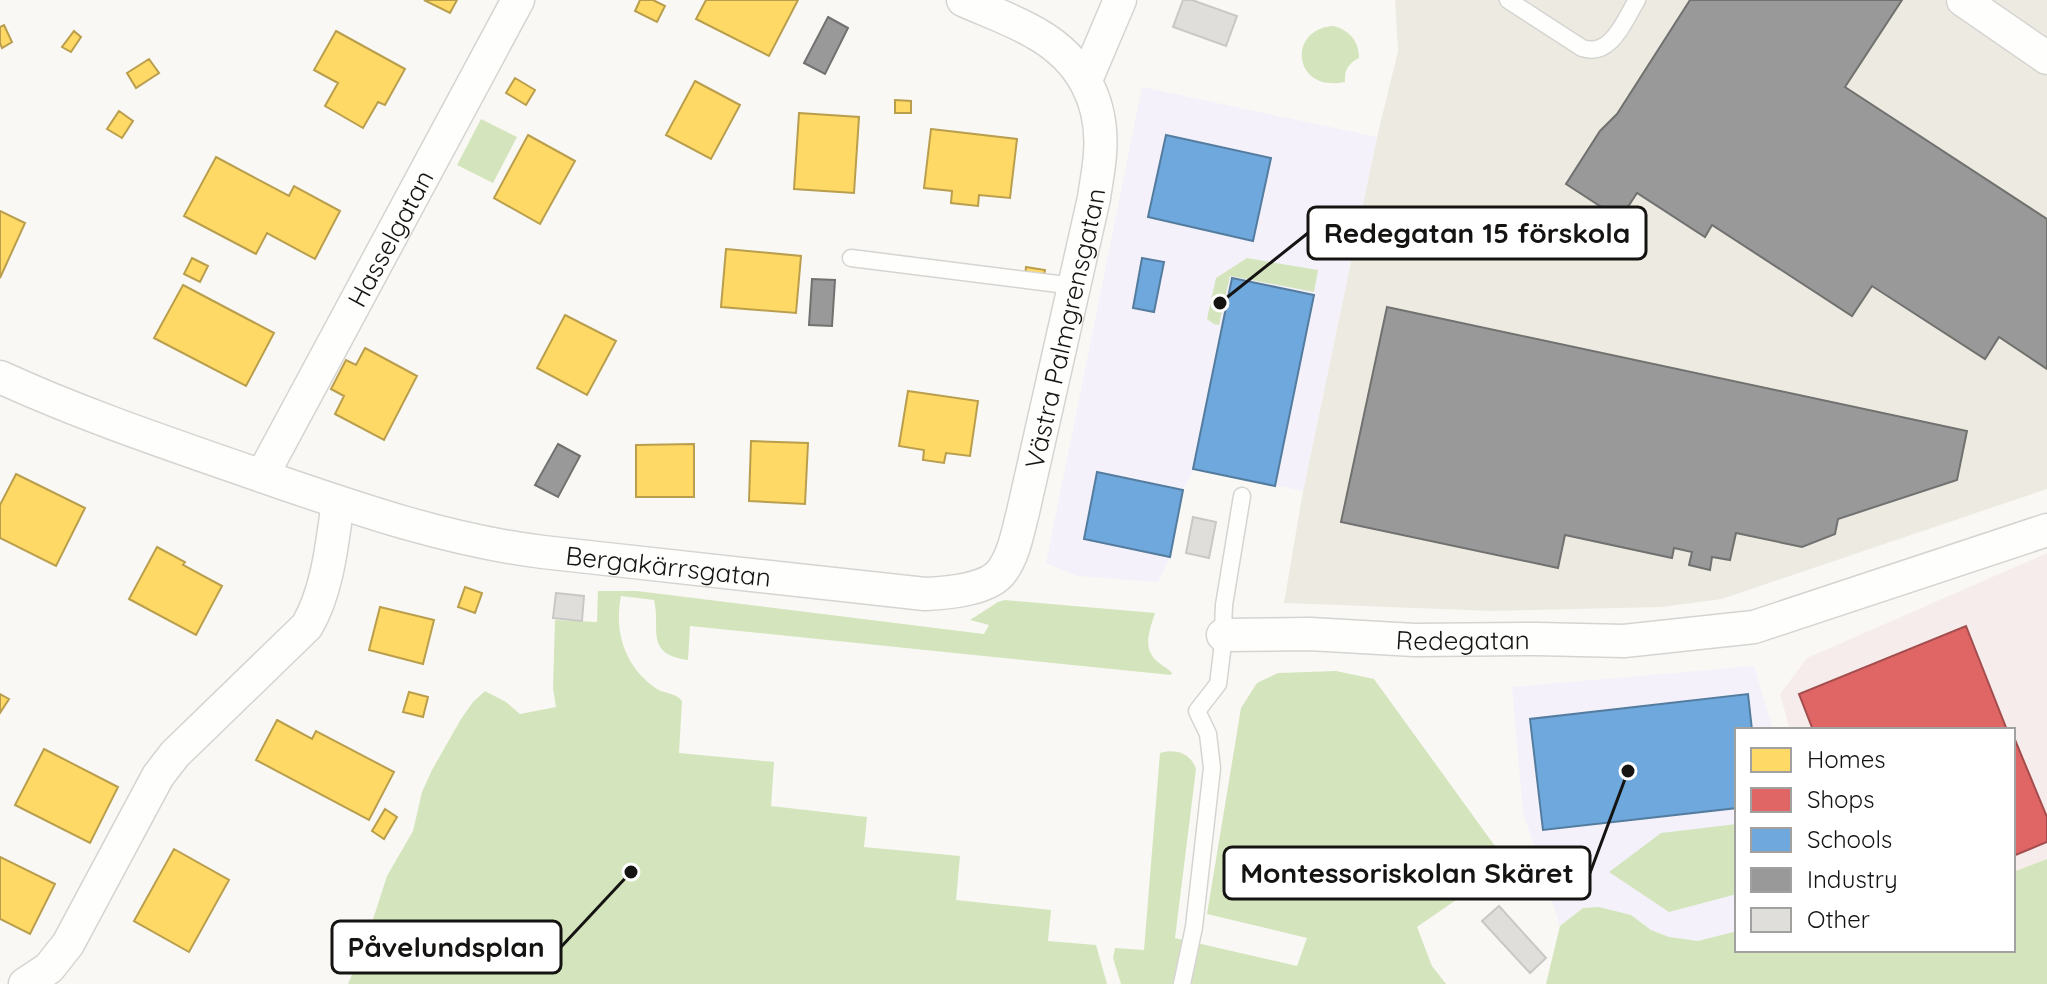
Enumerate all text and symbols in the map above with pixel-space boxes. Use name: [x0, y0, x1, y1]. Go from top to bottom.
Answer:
street label: Hasselgatan: [340, 164, 440, 312]
street label: Västra Palmgrensgatan: [1017, 186, 1112, 472]
callout: Redegatan 15 förskola: [1308, 207, 1646, 259]
text: Redegatan 15 förskola: [1324, 215, 1630, 250]
street label: Bergakärrsgatan: [564, 538, 773, 593]
street label: Redegatan: [1395, 622, 1530, 657]
legend: [1735, 728, 2015, 952]
text: Homes: [1807, 744, 1885, 774]
text: Shops: [1807, 784, 1874, 814]
text: Schools: [1807, 824, 1892, 854]
callout: Montessoriskolan Skäret: [1224, 847, 1590, 899]
text: Montessoriskolan Skäret: [1240, 855, 1574, 890]
text: Industry: [1807, 864, 1898, 894]
text: Other: [1807, 904, 1870, 934]
callout: Påvelundsplan: [332, 921, 561, 973]
text: Påvelundsplan: [347, 929, 545, 964]

